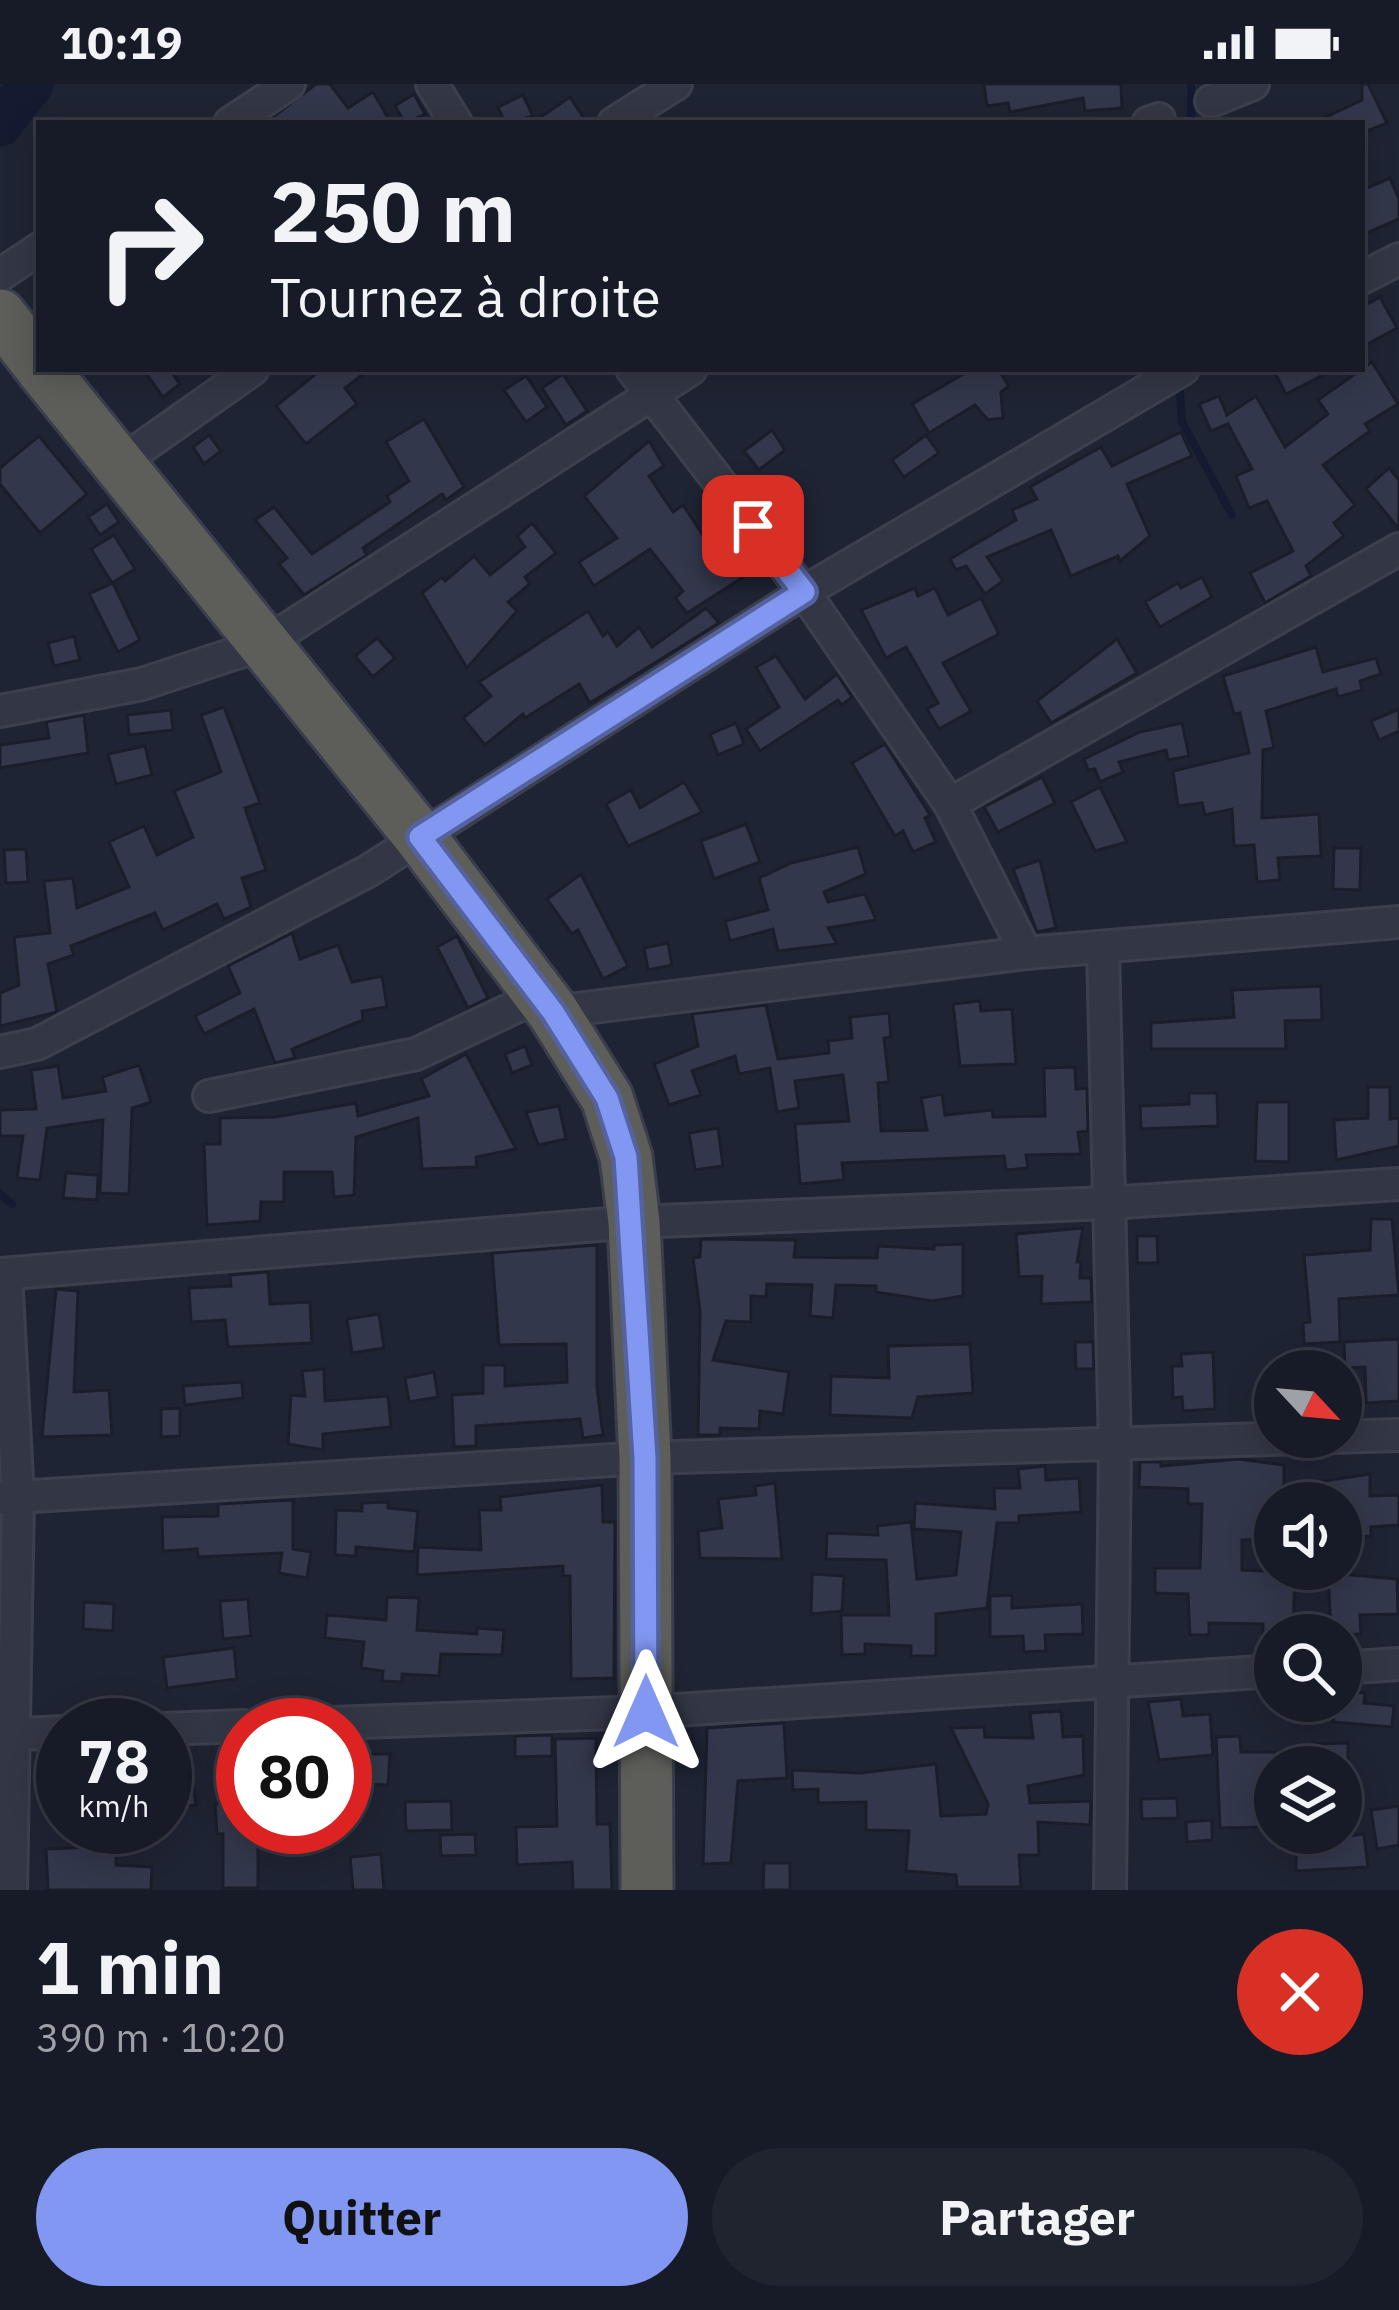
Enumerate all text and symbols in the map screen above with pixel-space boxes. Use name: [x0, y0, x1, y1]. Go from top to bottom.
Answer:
text: 10:19: [60, 13, 183, 71]
text: 250 m: [270, 156, 516, 265]
icon: right: [72, 168, 228, 324]
text: Tournez à droite: [270, 262, 661, 332]
pin: [702, 475, 804, 577]
icon: arrive: [720, 493, 786, 559]
north arrow: [1254, 1350, 1362, 1458]
map controls: [1254, 1350, 1362, 1854]
button: sound: [1254, 1482, 1362, 1590]
button: search: [1254, 1614, 1362, 1722]
position arrow: [583, 1649, 709, 1775]
speed limit sign: 80: [216, 1698, 372, 1854]
text: 78: [78, 1721, 150, 1800]
button: layers: [1254, 1746, 1362, 1854]
text: km/h: [79, 1786, 149, 1825]
text: 1 min: [36, 1920, 224, 2014]
button: close: [1237, 1929, 1363, 2055]
text: 390 m · 10:20: [36, 2012, 286, 2063]
button: Quitter: [36, 2148, 688, 2286]
button: Partager: [712, 2148, 1363, 2286]

